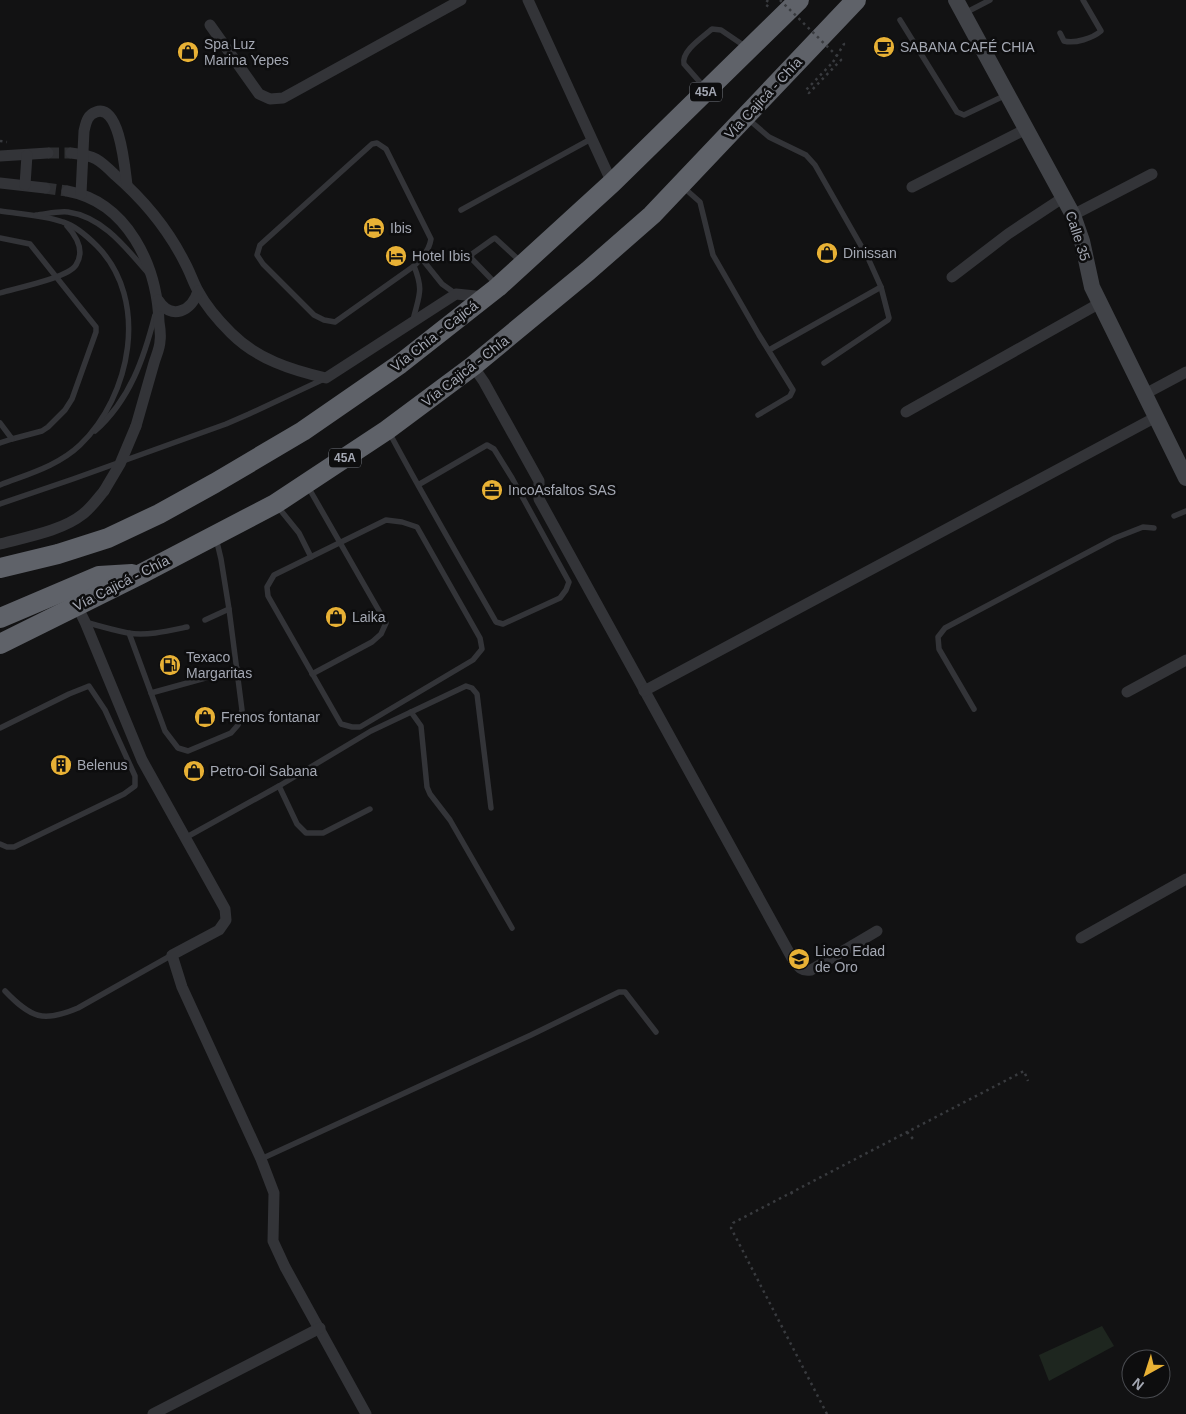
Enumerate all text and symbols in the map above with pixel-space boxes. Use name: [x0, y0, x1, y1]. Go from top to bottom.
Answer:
cafe icon: SABANA CAFÉ CHIA: [872, 35, 896, 59]
place label: Spa Luz Marina Yepes: [204, 36, 289, 68]
place label: SABANA CAFÉ CHIA: [900, 39, 1035, 55]
shop icon: Spa Luz Marina Yepes: [176, 40, 200, 64]
street label: Vía Cajicá - Chía: [721, 54, 805, 142]
road number: 45A: [690, 82, 722, 101]
street label: Calle 35: [1062, 209, 1094, 263]
hotel icon: Ibis: [362, 216, 386, 240]
place label: Ibis: [390, 220, 412, 236]
shop icon: Dinissan: [815, 241, 839, 265]
hotel icon: Hotel Ibis: [384, 244, 408, 268]
place label: Dinissan: [843, 245, 897, 261]
place label: Hotel Ibis: [412, 248, 470, 264]
street label: Vía Chía - Cajicá: [387, 297, 481, 375]
street label: Vía Cajicá - Chía: [418, 332, 512, 410]
road number: 45A: [329, 448, 361, 468]
office icon: IncoAsfaltos SAS: [480, 478, 504, 502]
place label: IncoAsfaltos SAS: [508, 482, 616, 498]
street label: Vía Cajicá - Chía: [70, 552, 172, 614]
shop icon: Laika: [324, 605, 348, 629]
place label: Laika: [352, 609, 386, 625]
place label: Texaco Margaritas: [186, 649, 252, 681]
fuel station icon: Texaco Margaritas: [158, 653, 182, 677]
shop icon: Frenos fontanar: [193, 705, 217, 729]
place label: Frenos fontanar: [221, 709, 320, 725]
building icon: Belenus: [49, 753, 73, 777]
place label: Belenus: [77, 757, 128, 773]
shop icon: Petro-Oil Sabana: [182, 759, 206, 783]
place label: Petro-Oil Sabana: [210, 763, 318, 779]
place label: Liceo Edad de Oro: [815, 943, 885, 975]
school or university icon: Liceo Edad de Oro: [787, 947, 811, 971]
north arrow: [1121, 1349, 1171, 1399]
text: N: [1129, 1375, 1147, 1394]

